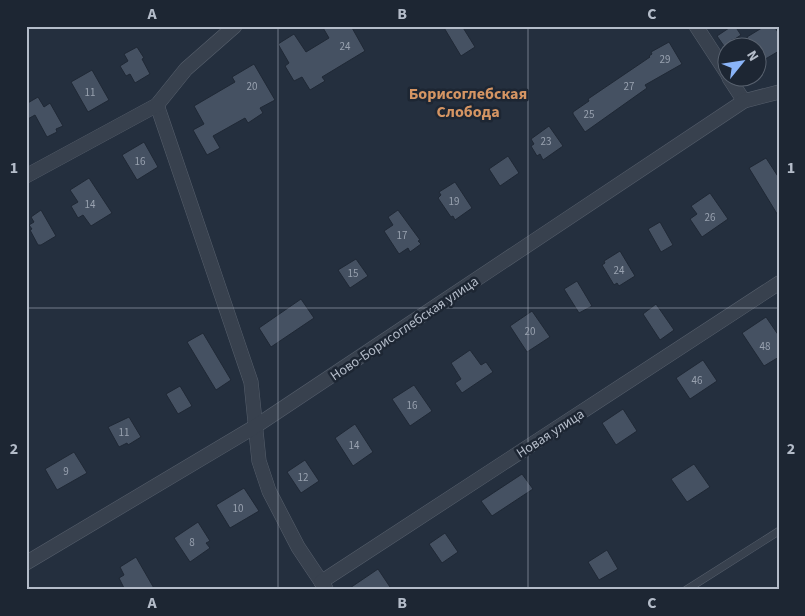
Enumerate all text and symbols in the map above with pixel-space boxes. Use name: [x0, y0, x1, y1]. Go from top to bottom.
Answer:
text: A: [146, 3, 157, 25]
text: B: [397, 3, 407, 25]
text: C: [647, 3, 657, 25]
north arrow: [718, 38, 768, 88]
house number: 24: [340, 39, 351, 54]
text: N: [741, 47, 763, 65]
house number: 29: [660, 52, 670, 67]
house number: 20: [247, 79, 257, 94]
house number: 27: [624, 79, 634, 94]
district label: Борисоглебская Слобода: [409, 83, 527, 123]
house number: 11: [85, 85, 95, 100]
house number: 25: [584, 107, 594, 122]
house number: 23: [541, 134, 551, 149]
house number: 16: [135, 154, 146, 169]
text: 1: [10, 157, 18, 179]
text: 1: [787, 157, 795, 179]
house number: 19: [449, 194, 459, 209]
house number: 14: [85, 197, 96, 212]
house number: 26: [705, 210, 716, 225]
house number: 17: [397, 228, 407, 243]
house number: 24: [614, 263, 625, 278]
house number: 15: [348, 266, 358, 281]
street label: Ново-Борисоглебская улица: [327, 272, 483, 386]
house number: 20: [525, 324, 535, 339]
house number: 48: [760, 339, 771, 354]
house number: 46: [692, 373, 703, 388]
house number: 16: [407, 398, 418, 413]
street label: Новая улица: [513, 404, 589, 463]
house number: 11: [119, 425, 129, 440]
text: 2: [10, 438, 18, 460]
house number: 14: [349, 438, 360, 453]
text: 2: [787, 438, 795, 460]
house number: 9: [63, 464, 69, 479]
house number: 12: [298, 470, 308, 485]
house number: 10: [233, 501, 243, 516]
house number: 8: [189, 535, 195, 550]
text: A: [146, 592, 157, 614]
text: B: [397, 592, 407, 614]
text: C: [647, 592, 657, 614]

